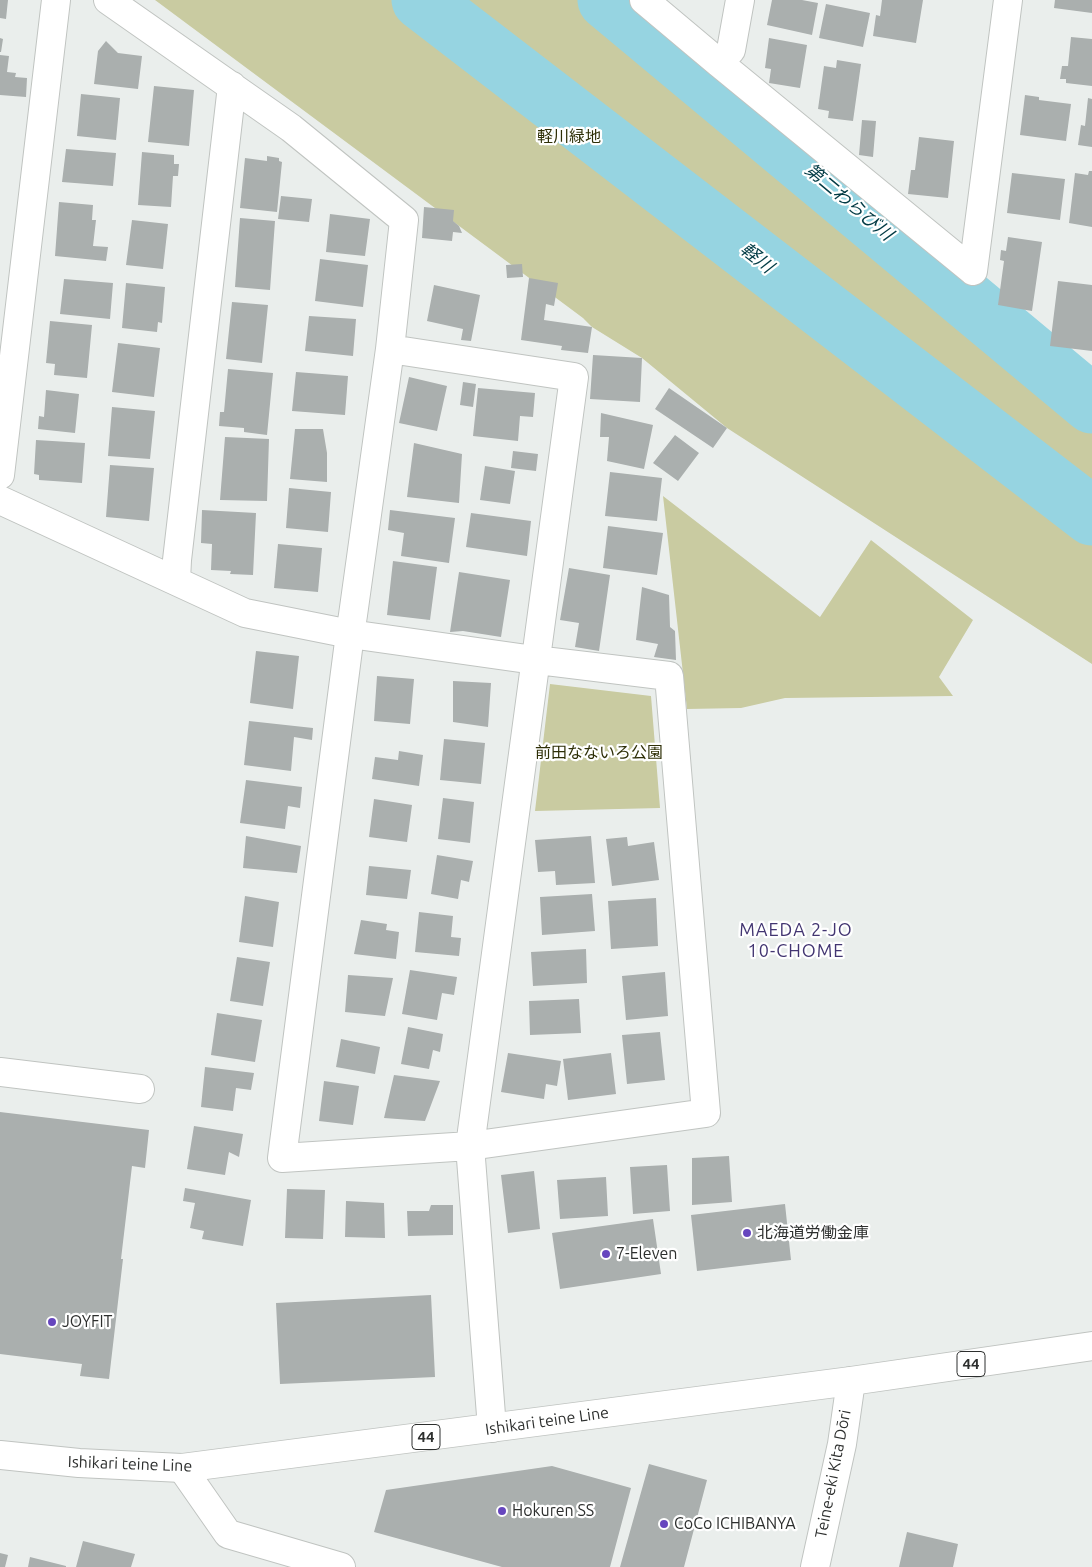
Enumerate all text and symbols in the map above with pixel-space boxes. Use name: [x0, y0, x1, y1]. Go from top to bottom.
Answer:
park label: 軽川緑地: [537, 127, 601, 147]
water label: 第二わらび川: [801, 159, 897, 245]
water label: 軽川: [736, 238, 778, 278]
park label: 前田なないろ公園: [535, 743, 663, 763]
district label: MAEDA 2-JO 10-CHOME: [738, 919, 854, 962]
place label: 北海道労働金庫: [757, 1223, 869, 1243]
marker: 北海道労働金庫: [741, 1227, 753, 1239]
place label: 7-Eleven: [616, 1244, 677, 1264]
marker: 7-Eleven: [600, 1248, 612, 1260]
place label: JOYFIT: [62, 1312, 112, 1332]
marker: JOYFIT: [46, 1316, 58, 1328]
road number: 44: [957, 1352, 985, 1376]
street label: Ishikari teine Line: [484, 1403, 610, 1439]
street label: Teine-eki Kita Dōri: [811, 1408, 855, 1540]
road number: 44: [412, 1424, 440, 1450]
street label: Ishikari teine Line: [67, 1452, 193, 1476]
place label: Hokuren SS: [512, 1501, 594, 1521]
marker: Hokuren SS: [496, 1505, 508, 1517]
place label: CoCo ICHIBANYA: [674, 1514, 796, 1534]
marker: CoCo ICHIBANYA: [658, 1518, 670, 1530]

